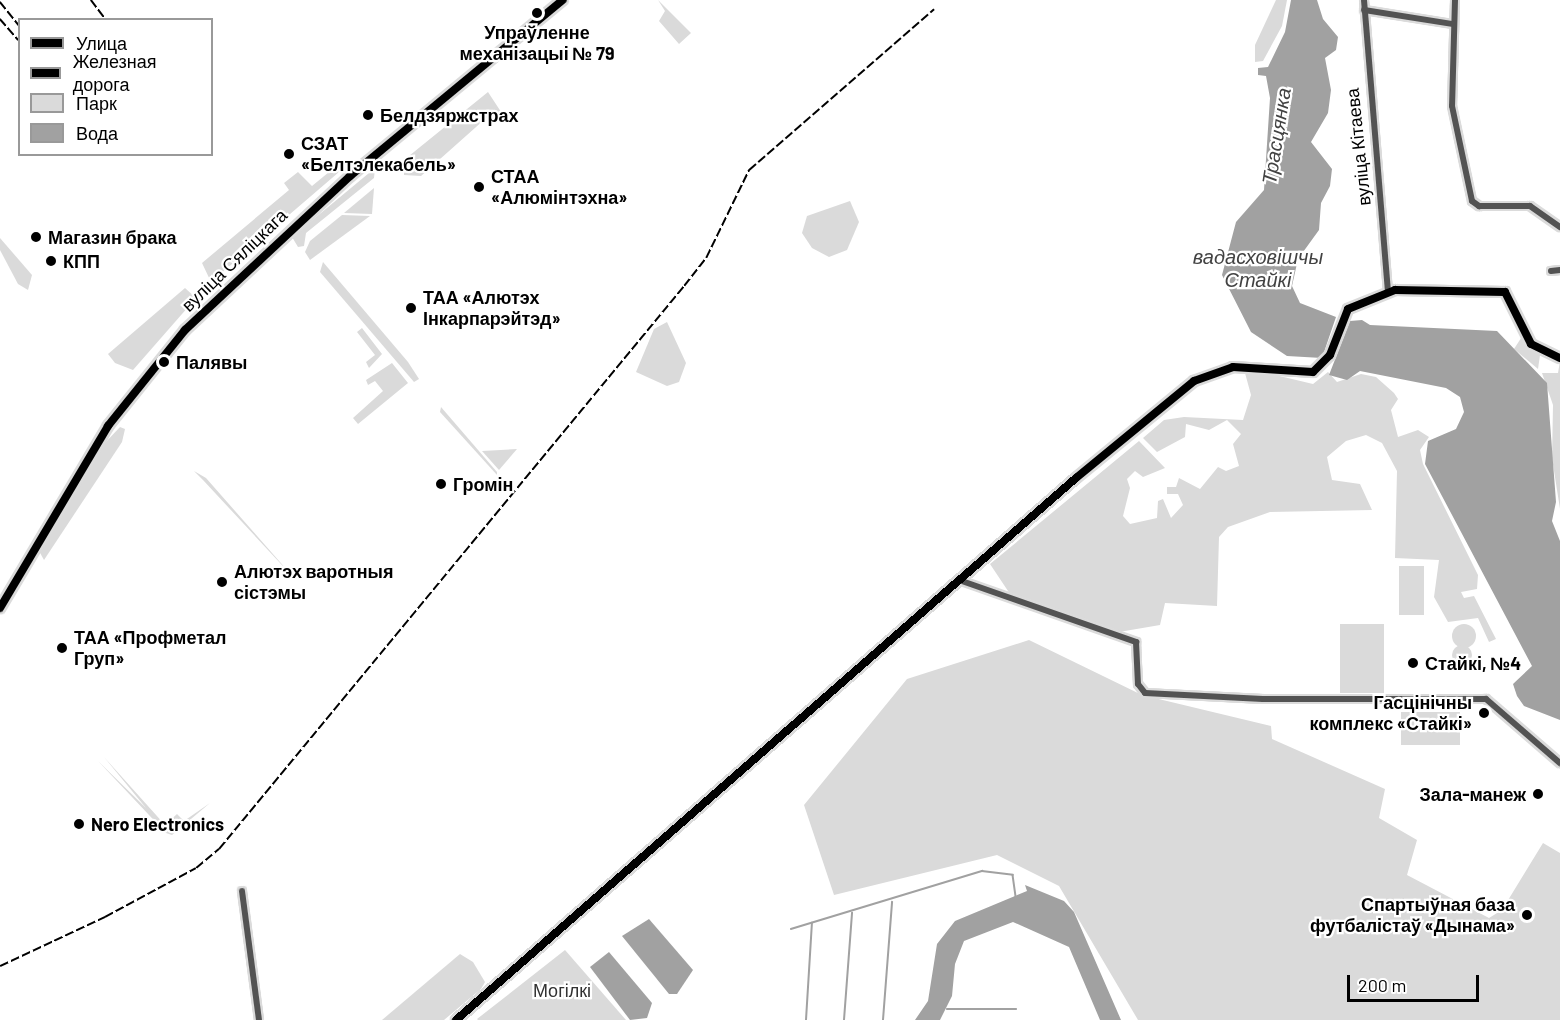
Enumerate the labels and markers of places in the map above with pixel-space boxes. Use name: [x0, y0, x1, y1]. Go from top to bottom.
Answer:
marker: Упраўленне механізацыі № 79: [530, 6, 544, 20]
place label: Упраўленне механізацыі № 79: [460, 22, 614, 64]
place label: Белдзяржстрах: [380, 104, 519, 126]
marker: Белдзяржстрах: [361, 108, 375, 122]
place label: СЗАТ «Белтэлекабель»: [301, 133, 456, 176]
marker: СЗАТ «Белтэлекабель»: [282, 147, 296, 161]
place label: СТАА «Алюмінтэхна»: [491, 166, 627, 208]
marker: СТАА «Алюмінтэхна»: [472, 180, 486, 194]
place label: Магазин брака: [48, 226, 177, 248]
marker: Магазин брака: [29, 230, 43, 244]
place label: КПП: [63, 250, 100, 272]
marker: КПП: [44, 254, 58, 268]
place label: ТАА «Алютэх Інкарпарэйтэд»: [423, 287, 561, 330]
marker: ТАА «Алютэх Інкарпарэйтэд»: [404, 301, 418, 315]
place label: Палявы: [176, 351, 247, 373]
marker: Палявы: [157, 355, 171, 369]
place label: Громін: [453, 473, 513, 495]
marker: Громін: [434, 477, 448, 491]
place label: Алютэх варотныя сістэмы: [234, 561, 393, 604]
marker: Алютэх варотныя сістэмы: [215, 575, 229, 589]
place label: ТАА «Профметал Груп»: [74, 627, 226, 670]
marker: ТАА «Профметал Груп»: [55, 641, 69, 655]
place label: Стайкі, №4: [1425, 652, 1521, 674]
marker: Стайкі, №4: [1406, 656, 1420, 670]
place label: Гасцінічны комплекс «Стайкі»: [1309, 692, 1472, 734]
marker: Гасцінічны комплекс «Стайкі»: [1477, 706, 1491, 720]
place label: Зала-манеж: [1419, 783, 1526, 805]
marker: Зала-манеж: [1531, 787, 1545, 801]
place label: Nero Electronics: [91, 813, 224, 835]
marker: Nero Electronics: [72, 817, 86, 831]
place label: Спартыўная база футбалістаў «Дынама»: [1310, 894, 1515, 936]
marker: Спартыўная база футбалістаў «Дынама»: [1520, 908, 1534, 922]

